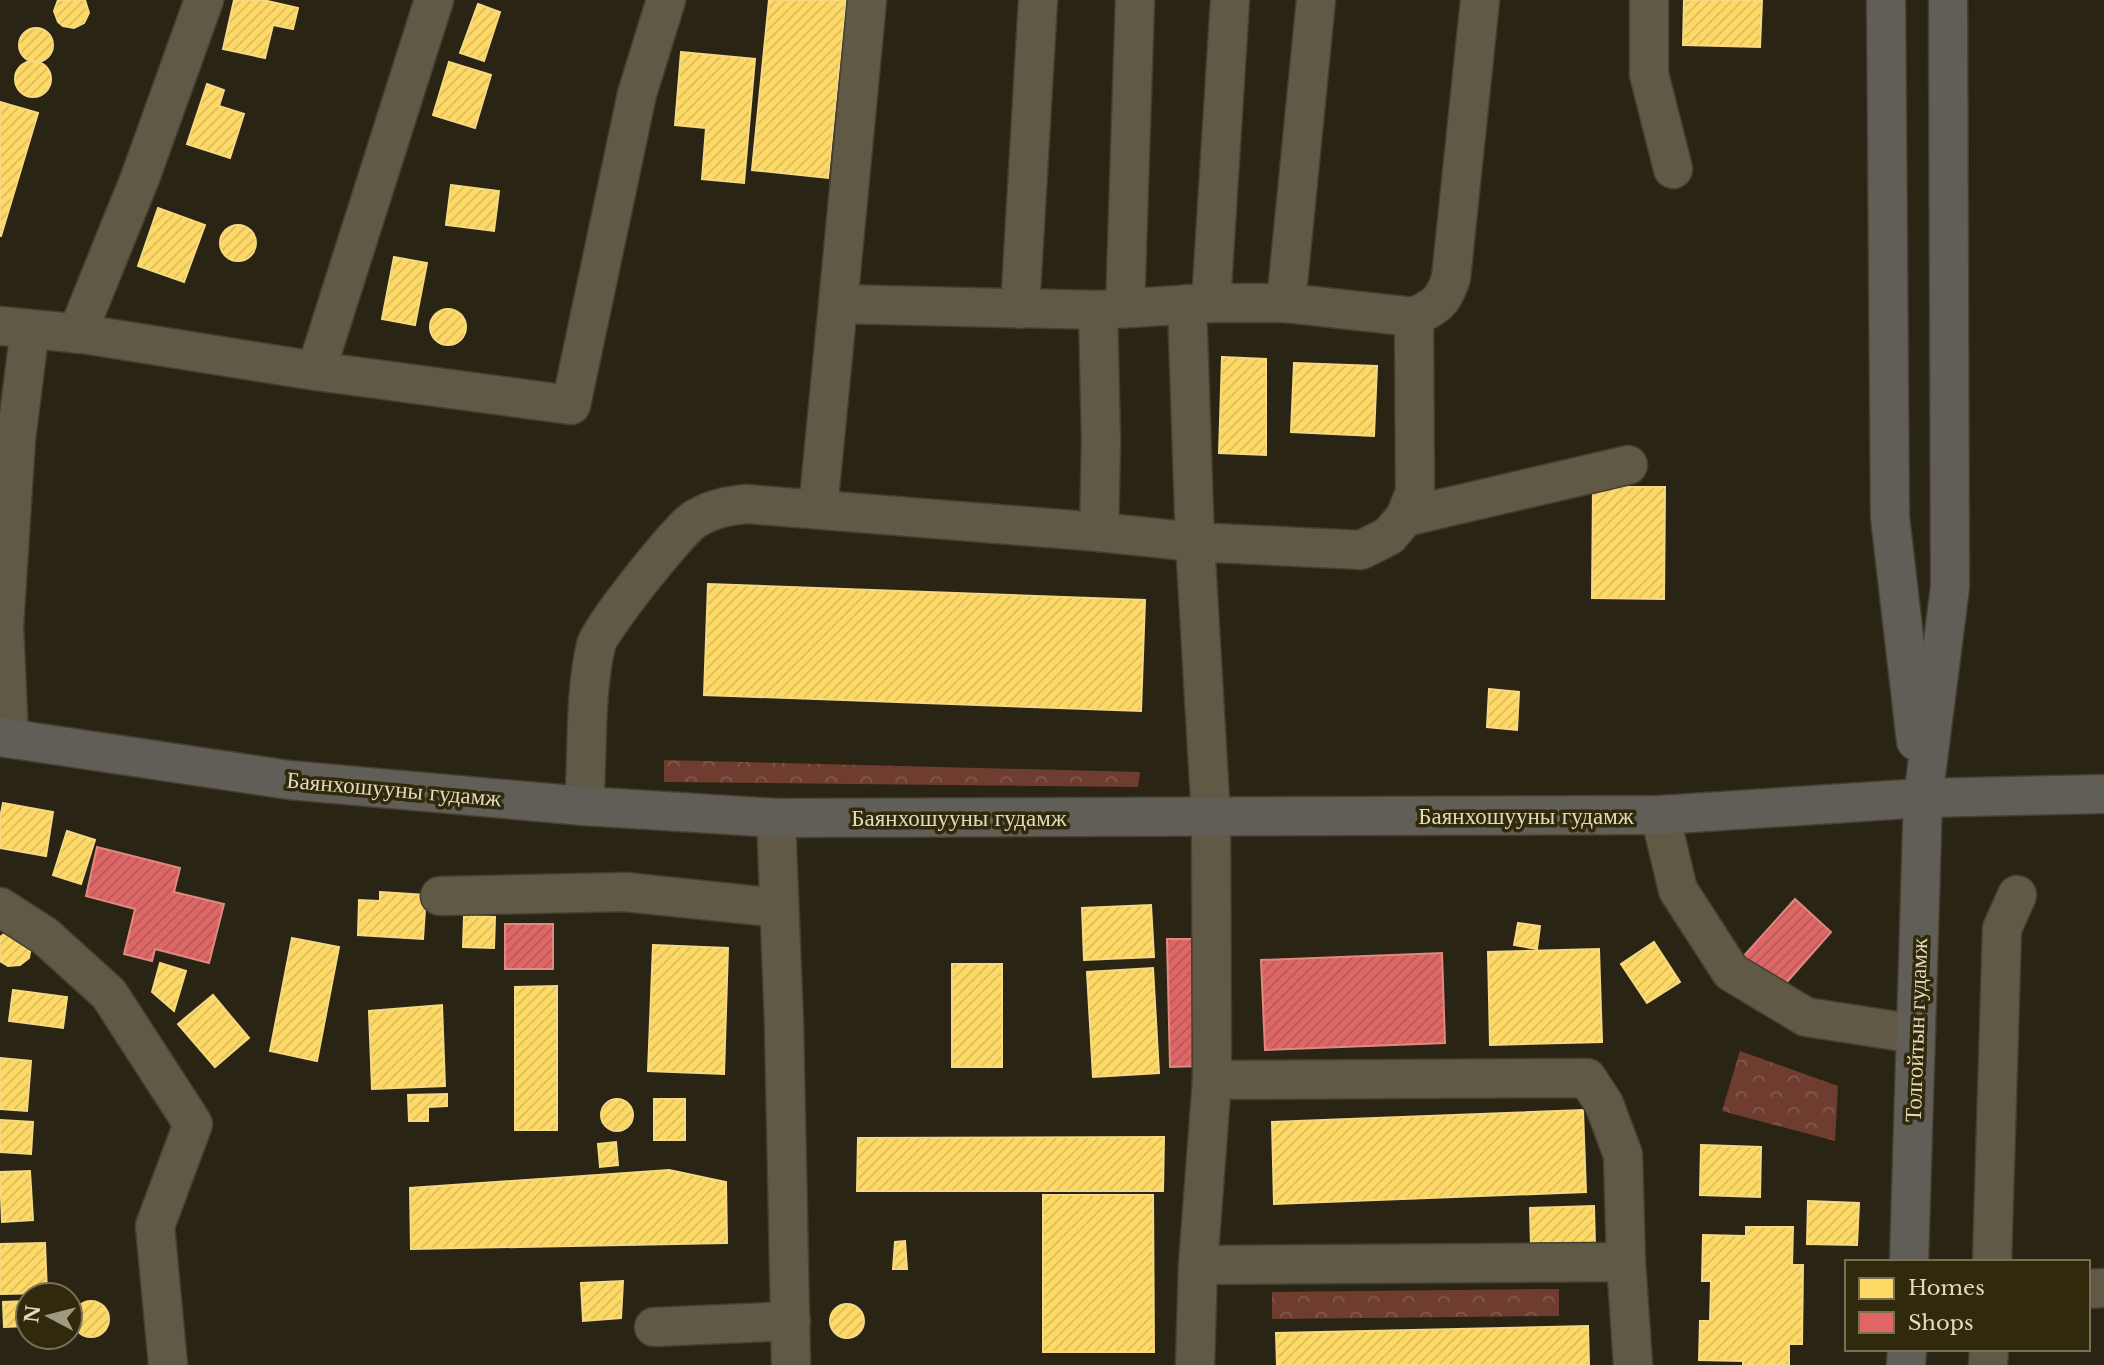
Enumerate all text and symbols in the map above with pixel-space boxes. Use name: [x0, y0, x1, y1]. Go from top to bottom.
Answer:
street label: Баянхошууны гудамж: [286, 766, 503, 812]
street label: Баянхошууны гудамж: [1418, 802, 1634, 830]
street label: Баянхошууны гудамж: [851, 804, 1067, 832]
street label: Толгойтын гудамж: [1899, 938, 1933, 1122]
legend: [1845, 1260, 2090, 1351]
text: Homes: [1908, 1275, 1985, 1301]
north arrow: [14, 1281, 84, 1351]
text: N: [20, 1304, 45, 1324]
text: Shops: [1908, 1310, 1974, 1336]

